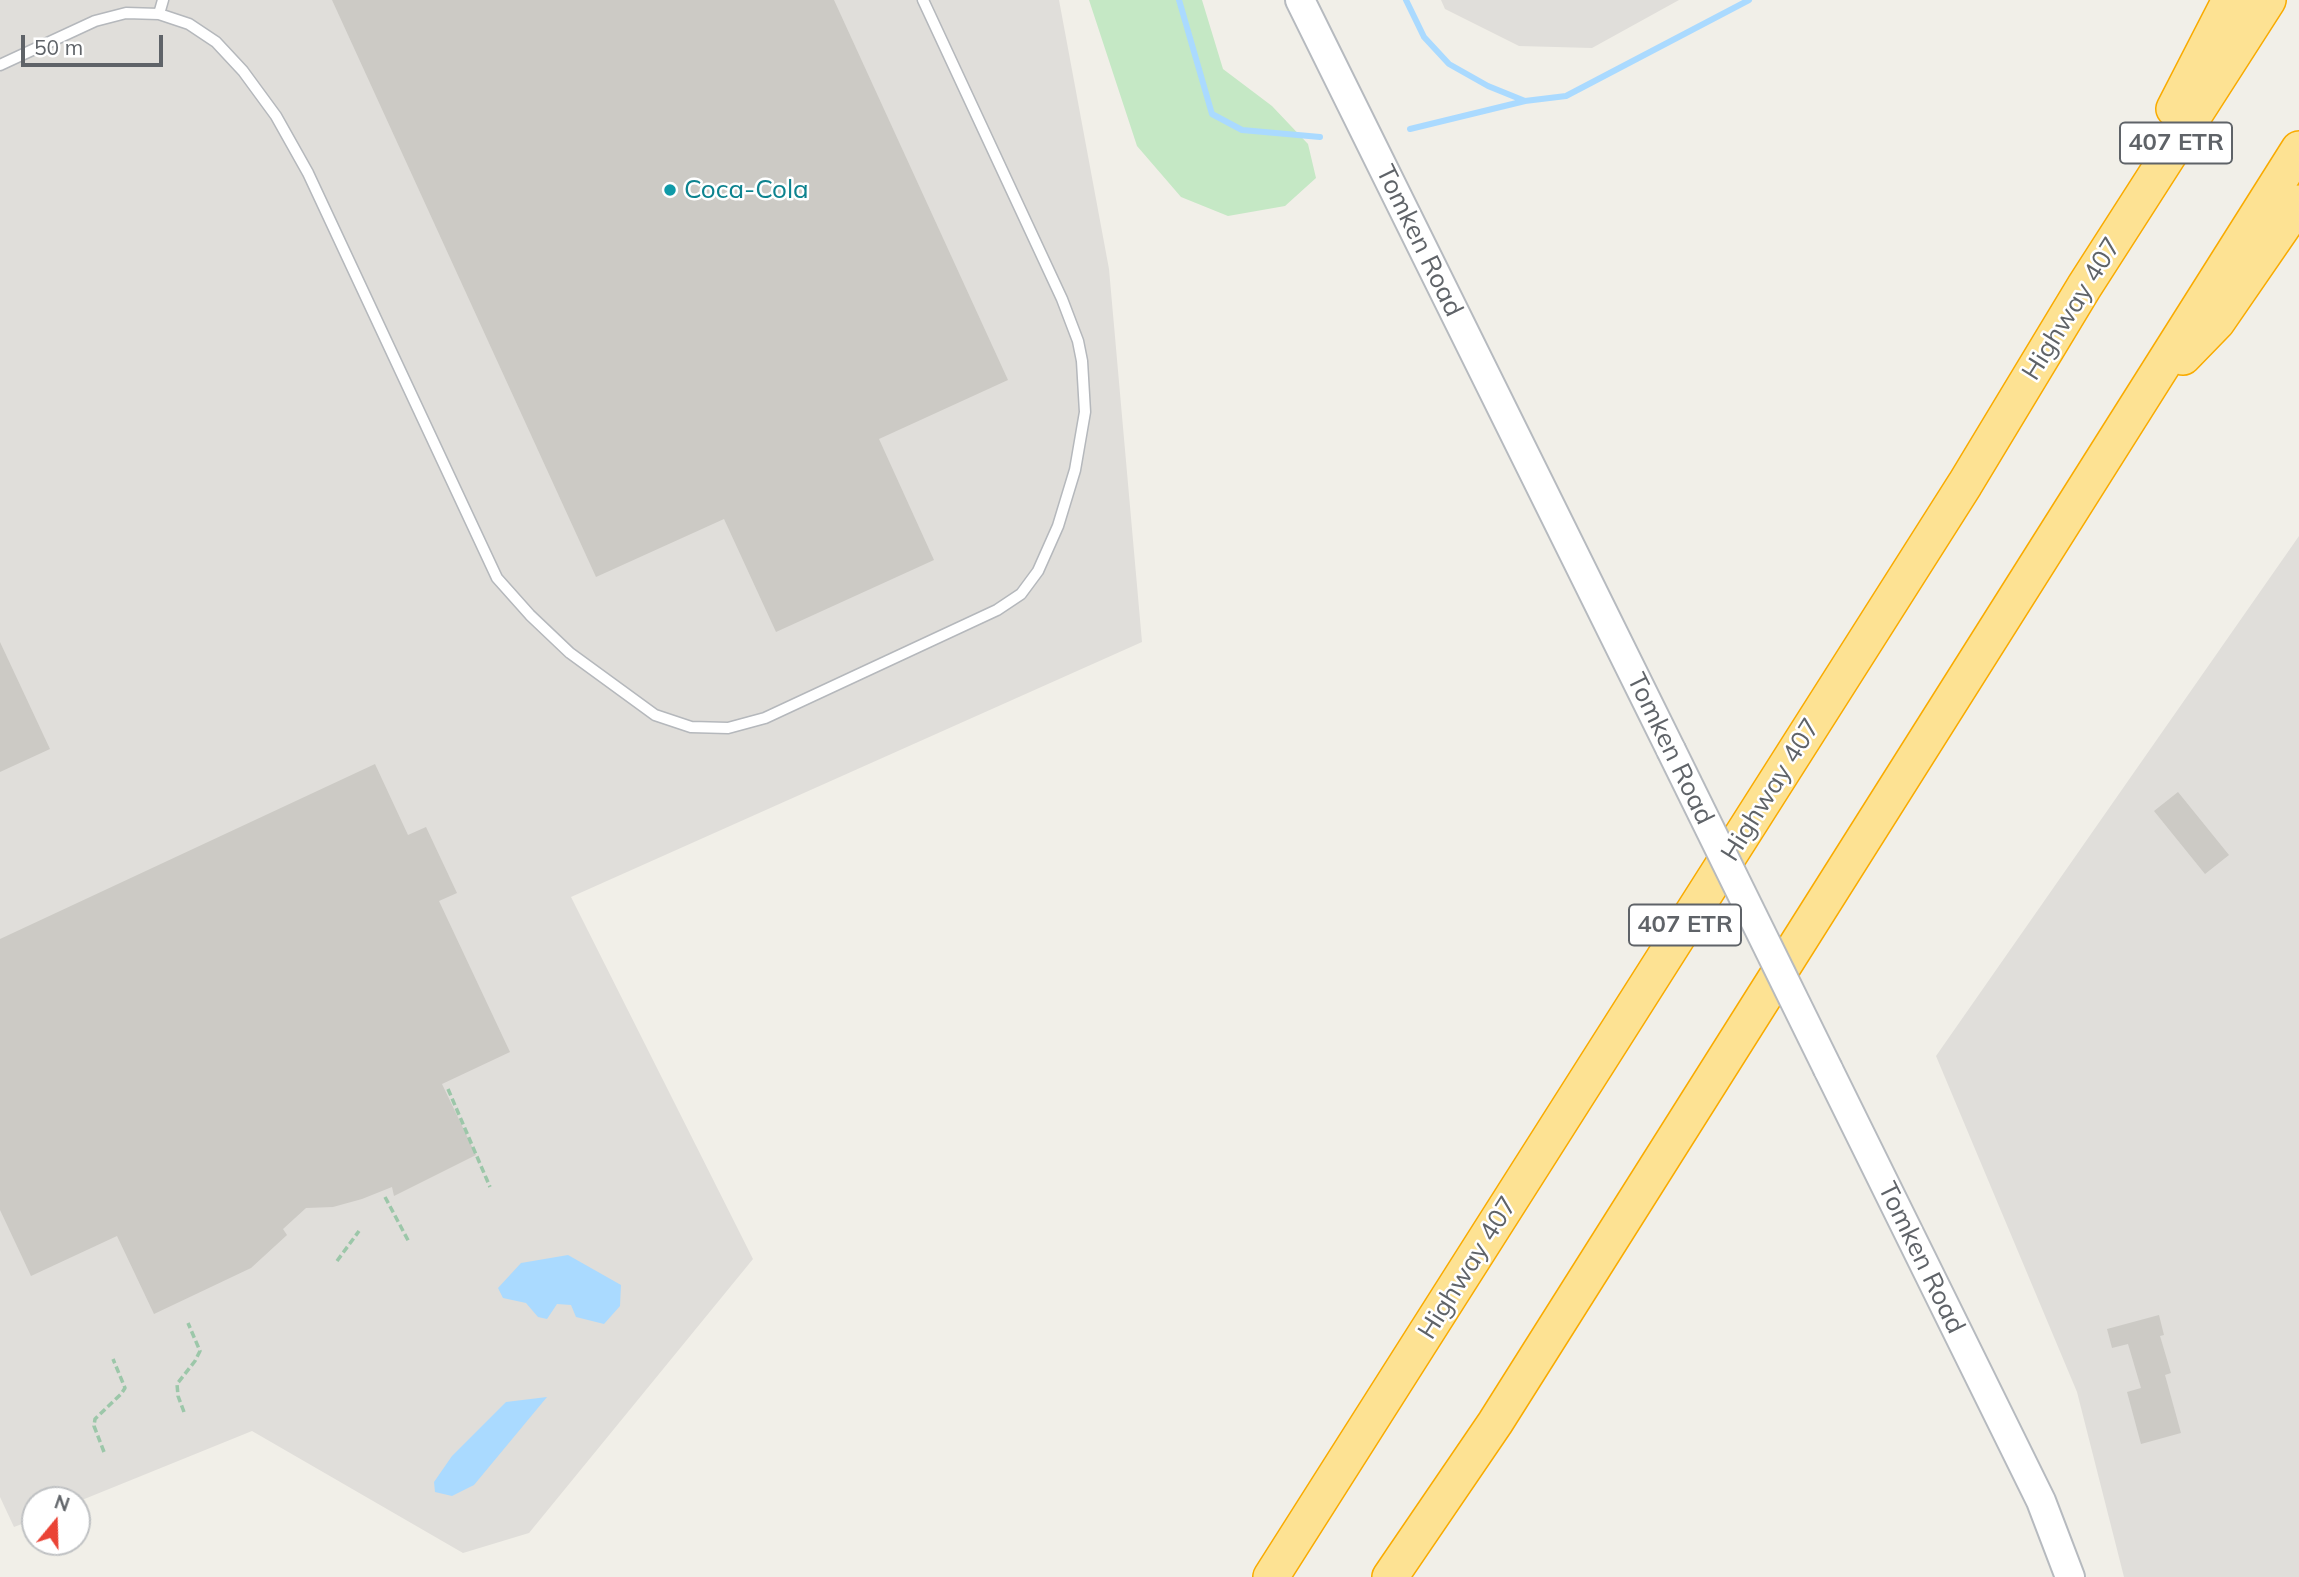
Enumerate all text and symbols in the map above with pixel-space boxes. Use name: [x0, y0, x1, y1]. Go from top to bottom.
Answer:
scale bar: [24, 21, 166, 65]
text: 50 m: [34, 34, 83, 60]
road number: 407 ETR: [2120, 122, 2232, 163]
street label: Tomken Road: [1369, 160, 1469, 322]
place label: Coca-Cola: [684, 174, 809, 206]
marker: Coca-Cola: [662, 182, 678, 198]
street label: Highway 407: [2016, 232, 2128, 386]
street label: Tomken Road: [1620, 668, 1720, 830]
street label: Highway 407: [1715, 713, 1827, 867]
road number: 407 ETR: [1629, 904, 1741, 945]
street label: Tomken Road: [1871, 1177, 1971, 1339]
street label: Highway 407: [1412, 1191, 1524, 1345]
north arrow: [21, 1486, 91, 1556]
text: N: [51, 1489, 73, 1517]

